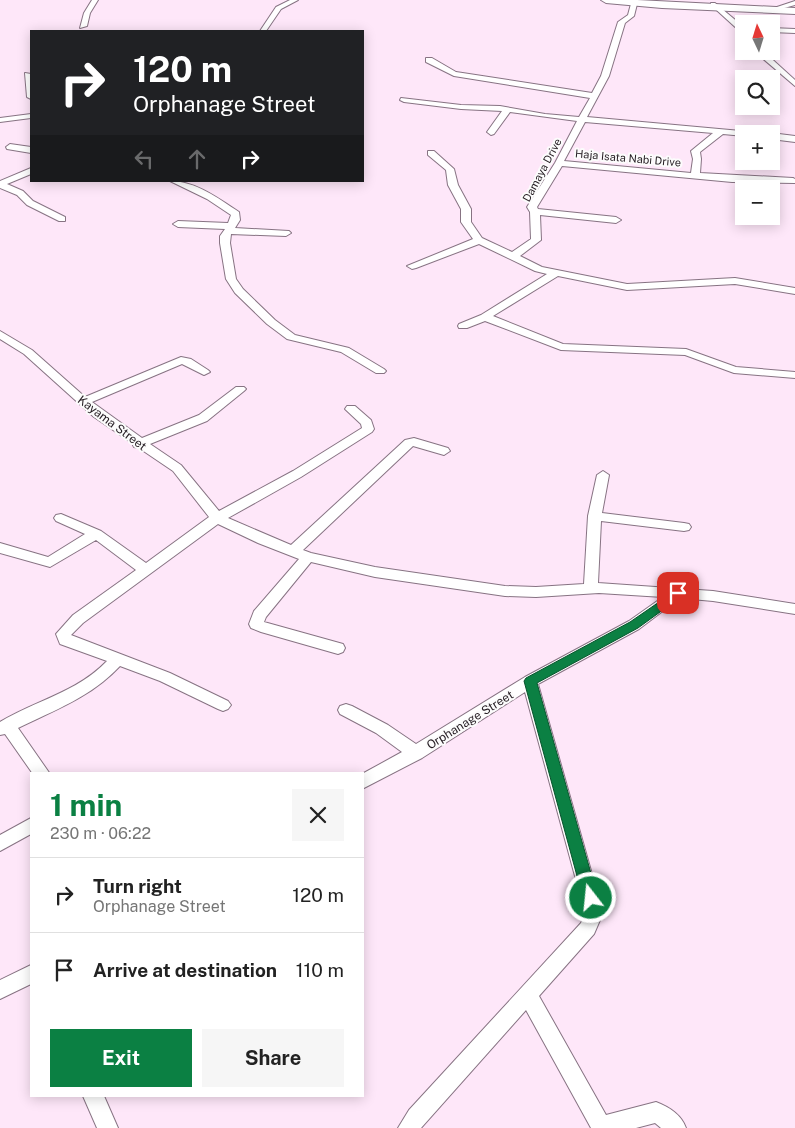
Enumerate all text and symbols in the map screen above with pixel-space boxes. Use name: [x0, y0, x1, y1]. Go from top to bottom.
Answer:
north arrow: [735, 15, 780, 60]
map controls: [735, 15, 780, 225]
text: 120 m: [133, 49, 232, 90]
icon: right: [50, 50, 115, 115]
button: search: [735, 70, 780, 115]
text: Orphanage Street: [133, 91, 316, 117]
button: +: [735, 125, 780, 170]
street label: Damaya Drive: [520, 136, 564, 204]
icon: left: [130, 145, 158, 173]
icon: ahead: [183, 145, 211, 173]
icon: right: [236, 145, 264, 173]
street label: Haja Isata Nabi Drive: [575, 147, 681, 169]
button: −: [735, 180, 780, 225]
street label: Kayama Street: [75, 393, 149, 454]
pin: [657, 572, 699, 614]
icon: arrive: [664, 579, 692, 607]
street label: Orphanage Street: [424, 688, 516, 752]
text: 1 min: [50, 787, 122, 823]
button: close: [292, 789, 344, 841]
text: 230 m · 06:22: [50, 824, 151, 843]
position arrow: [564, 871, 616, 923]
text: Turn right: [93, 875, 182, 897]
icon: right: [50, 881, 78, 909]
text: 120 m: [292, 884, 344, 906]
text: Orphanage Street: [93, 897, 226, 916]
icon: arrive: [50, 956, 78, 984]
text: Arrive at destination: [93, 959, 277, 981]
text: 110 m: [296, 959, 344, 981]
button: Exit: [50, 1029, 192, 1087]
button: Share: [202, 1029, 344, 1087]

